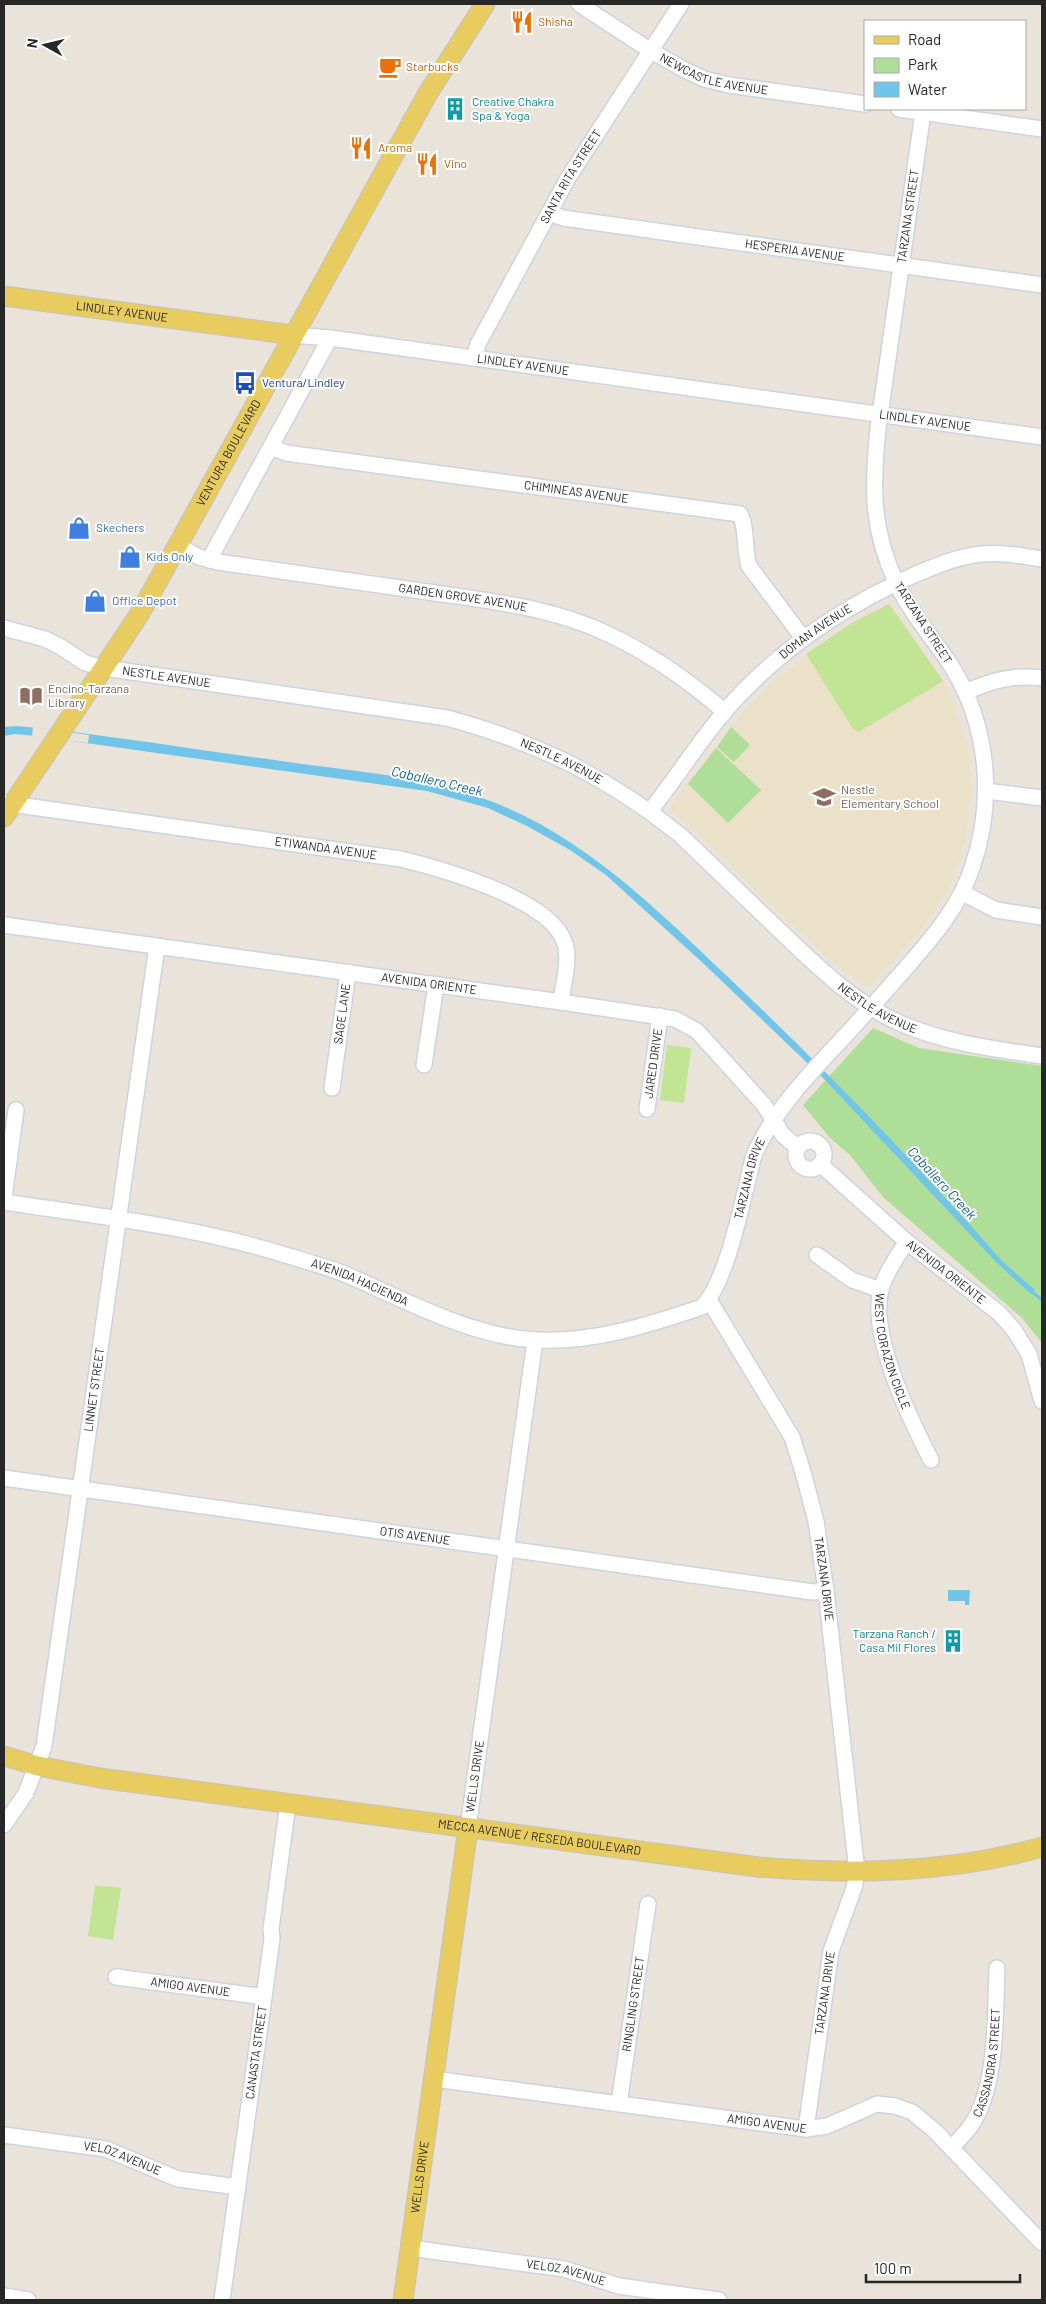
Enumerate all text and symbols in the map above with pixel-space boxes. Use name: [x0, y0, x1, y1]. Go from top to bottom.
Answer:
restaurant icon: Shisha: [509, 9, 535, 35]
place label: Shisha: [538, 14, 573, 28]
north arrow: [20, 20, 70, 70]
legend: [864, 20, 1026, 110]
text: Road: [908, 30, 941, 48]
text: N: [23, 37, 41, 49]
street label: NEWCASTLE AVENUE: [658, 49, 769, 96]
cafe icon: Starbucks: [377, 54, 403, 80]
text: Park: [908, 55, 938, 73]
place label: Starbucks: [406, 59, 459, 73]
text: Water: [908, 80, 947, 98]
place label: Creative Chakra Spa & Yoga: [472, 94, 554, 122]
building icon: Creative Chakra Spa & Yoga: [442, 96, 468, 122]
street label: SANTA RITA STREET: [537, 126, 604, 226]
restaurant icon: Aroma: [348, 135, 374, 161]
place label: Aroma: [378, 140, 412, 154]
restaurant icon: Vino: [414, 151, 440, 177]
place label: Vino: [444, 156, 467, 170]
street label: TARZANA STREET: [894, 168, 921, 264]
street label: HESPERIA AVENUE: [744, 236, 846, 263]
street label: LINDLEY AVENUE: [75, 298, 169, 324]
street label: LINDLEY AVENUE: [476, 351, 570, 377]
bus stop icon: Ventura/Lindley: [232, 370, 258, 396]
place label: Ventura/Lindley: [262, 375, 345, 389]
street label: VENTURA BOULEVARD: [193, 397, 263, 508]
street label: LINDLEY AVENUE: [878, 406, 972, 433]
street label: CHIMINEAS AVENUE: [523, 477, 630, 505]
shop icon: Skechers: [66, 515, 92, 541]
place label: Skechers: [96, 520, 145, 534]
shop icon: Kids Only: [117, 544, 143, 570]
place label: Kids Only: [146, 549, 194, 563]
street label: TARZANA STREET: [892, 579, 956, 666]
street label: GARDEN GROVE AVENUE: [398, 580, 529, 614]
shop icon: Office Depot: [82, 588, 108, 614]
place label: Office Depot: [112, 593, 177, 607]
street label: DOMAN AVENUE: [776, 601, 854, 661]
street label: NESTLE AVENUE: [121, 663, 212, 689]
place label: Encino-Tarzana Library: [48, 681, 129, 709]
library icon: Encino-Tarzana Library: [18, 683, 44, 709]
street label: NESTLE AVENUE: [519, 735, 605, 786]
water label: Caballero Creek: [390, 762, 485, 799]
place label: Nestle Elementary School: [841, 782, 939, 810]
school or university icon: Nestle Elementary School: [811, 784, 837, 810]
street label: ETIWANDA AVENUE: [274, 833, 378, 862]
street label: AVENIDA ORIENTE: [380, 969, 478, 996]
street label: NESTLE AVENUE: [836, 979, 919, 1035]
street label: SAGE LANE: [330, 982, 352, 1045]
street label: JARED DRIVE: [641, 1027, 664, 1099]
street label: TARZANA DRIVE: [731, 1135, 768, 1221]
water label: Caballero Creek: [904, 1143, 980, 1223]
street label: AVENIDA ORIENTE: [904, 1236, 989, 1306]
street label: AVENIDA HACIENDA: [310, 1255, 411, 1308]
street label: WEST CORAZON CICLE: [873, 1292, 914, 1411]
street label: LINNET STREET: [80, 1346, 106, 1432]
street label: OTIS AVENUE: [379, 1523, 451, 1547]
street label: TARZANA DRIVE: [812, 1536, 837, 1621]
place label: Tarzana Ranch / Casa Mil Flores: [853, 1626, 936, 1654]
building icon: Tarzana Ranch / Casa Mil Flores: [940, 1628, 966, 1654]
street label: WELLS DRIVE: [462, 1739, 486, 1813]
street label: MECCA AVENUE / RESEDA BOULEVARD: [437, 1816, 642, 1857]
street label: TARZANA DRIVE: [811, 1950, 837, 2036]
street label: RINGLING STREET: [619, 1955, 646, 2052]
street label: AMIGO AVENUE: [150, 1974, 231, 1998]
street label: CANASTA STREET: [242, 2004, 269, 2100]
street label: CASSANDRA STREET: [969, 2008, 1002, 2119]
street label: AMIGO AVENUE: [726, 2110, 808, 2135]
street label: VELOZ AVENUE: [83, 2138, 163, 2177]
street label: WELLS DRIVE: [407, 2140, 431, 2214]
scale bar: [866, 2252, 1020, 2284]
street label: VELOZ AVENUE: [525, 2256, 608, 2288]
text: 100 m: [874, 2259, 912, 2277]

